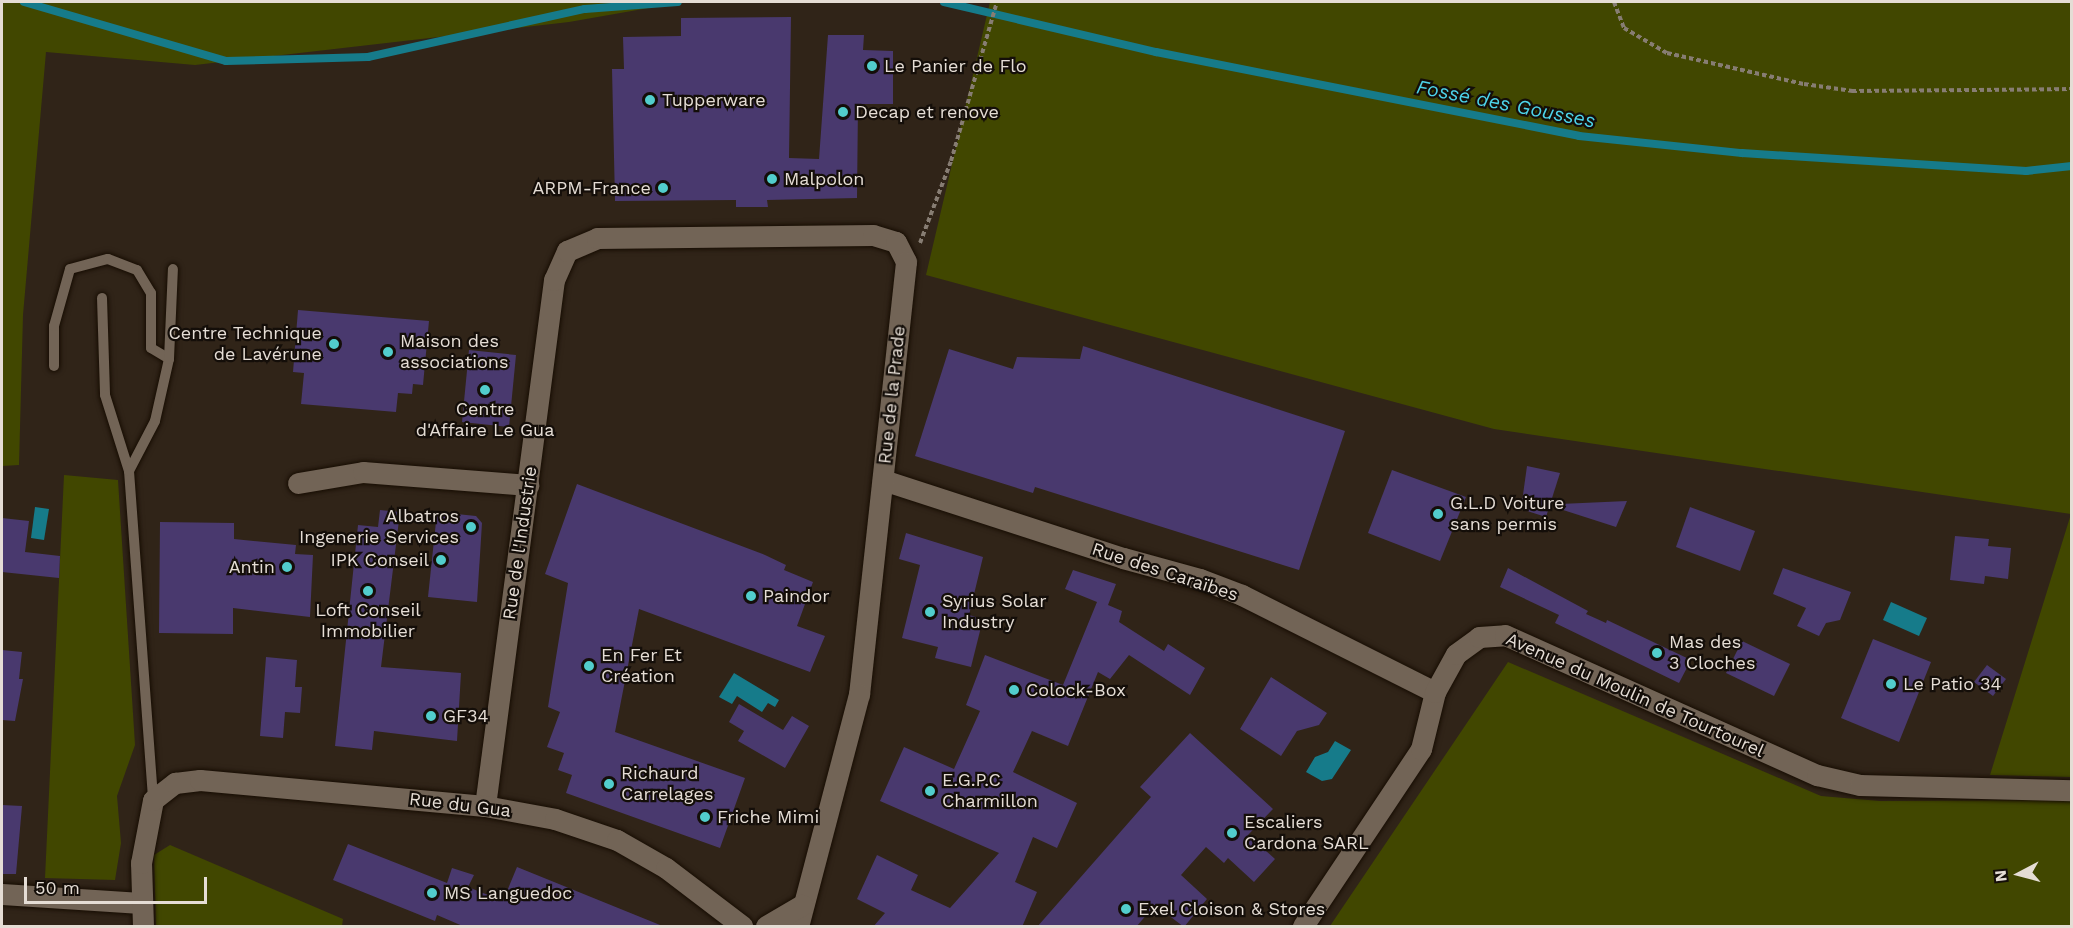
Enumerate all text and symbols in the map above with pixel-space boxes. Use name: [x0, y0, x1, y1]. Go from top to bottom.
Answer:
place label: Le Panier de Flo: [884, 55, 1027, 77]
marker: Le Panier de Flo: [865, 59, 879, 73]
water label: Fossé des Gousses: [1415, 75, 1597, 133]
place label: Tupperware: [662, 89, 766, 111]
marker: Tupperware: [643, 93, 657, 107]
place label: Decap et renove: [855, 101, 999, 123]
marker: Decap et renove: [836, 105, 850, 119]
place label: Malpolon: [784, 168, 864, 190]
marker: Malpolon: [765, 172, 779, 186]
place label: ARPM-France: [532, 177, 651, 199]
marker: ARPM-France: [656, 181, 670, 195]
place label: Centre Technique de Lavérune: [168, 323, 322, 366]
street label: Rue de la Prade: [874, 325, 910, 465]
place label: Maison des associations: [400, 331, 508, 374]
marker: Centre Technique de Lavérune: [327, 337, 341, 351]
marker: Maison des associations: [381, 345, 395, 359]
marker: Centre d'Affaire Le Gua: [478, 383, 492, 397]
place label: Centre d'Affaire Le Gua: [416, 399, 554, 442]
street label: Rue de l'Industrie: [499, 465, 541, 621]
place label: G.L.D Voiture sans permis: [1450, 493, 1565, 536]
place label: Albatros Ingenerie Services: [299, 506, 459, 548]
marker: G.L.D Voiture sans permis: [1431, 507, 1445, 521]
marker: Albatros Ingenerie Services: [464, 520, 478, 534]
street label: Rue des Caraïbes: [1089, 538, 1241, 606]
place label: IPK Conseil: [330, 549, 429, 571]
marker: IPK Conseil: [434, 553, 448, 567]
place label: Antin: [229, 556, 275, 578]
marker: Antin: [280, 560, 294, 574]
marker: Loft Conseil Immobilier: [361, 584, 375, 598]
place label: Paindor: [763, 585, 830, 607]
marker: Paindor: [744, 589, 758, 603]
place label: Syrius Solar Industry: [942, 591, 1047, 634]
place label: Loft Conseil Immobilier: [315, 600, 421, 642]
marker: Syrius Solar Industry: [923, 605, 937, 619]
street label: Avenue du Moulin de Tourtourel: [1502, 628, 1768, 762]
place label: Mas des 3 Cloches: [1669, 632, 1755, 674]
place label: En Fer Et Création: [601, 645, 682, 688]
marker: Mas des 3 Cloches: [1650, 646, 1664, 660]
marker: En Fer Et Création: [582, 659, 596, 673]
place label: Le Patio 34: [1903, 673, 2002, 695]
marker: Le Patio 34: [1884, 677, 1898, 691]
place label: Colock-Box: [1026, 679, 1126, 701]
marker: Colock-Box: [1007, 683, 1021, 697]
place label: GF34: [443, 705, 489, 727]
marker: GF34: [424, 709, 438, 723]
place label: Richaurd Carrelages: [621, 763, 713, 806]
place label: E.G.P.C Charmillon: [942, 770, 1038, 812]
marker: Richaurd Carrelages: [602, 777, 616, 791]
marker: E.G.P.C Charmillon: [923, 784, 937, 798]
street label: Rue du Gua: [408, 788, 512, 822]
place label: Friche Mimi: [717, 806, 819, 828]
marker: Friche Mimi: [698, 810, 712, 824]
place label: Escaliers Cardona SARL: [1244, 812, 1369, 854]
marker: Escaliers Cardona SARL: [1225, 826, 1239, 840]
north arrow: [1989, 844, 2049, 904]
scale bar: [27, 865, 210, 903]
text: N: [1991, 869, 2011, 883]
text: 50 m: [35, 877, 80, 898]
place label: MS Languedoc: [444, 882, 572, 904]
marker: MS Languedoc: [425, 886, 439, 900]
place label: Exel Cloison & Stores: [1138, 898, 1326, 920]
marker: Exel Cloison & Stores: [1119, 902, 1133, 916]

